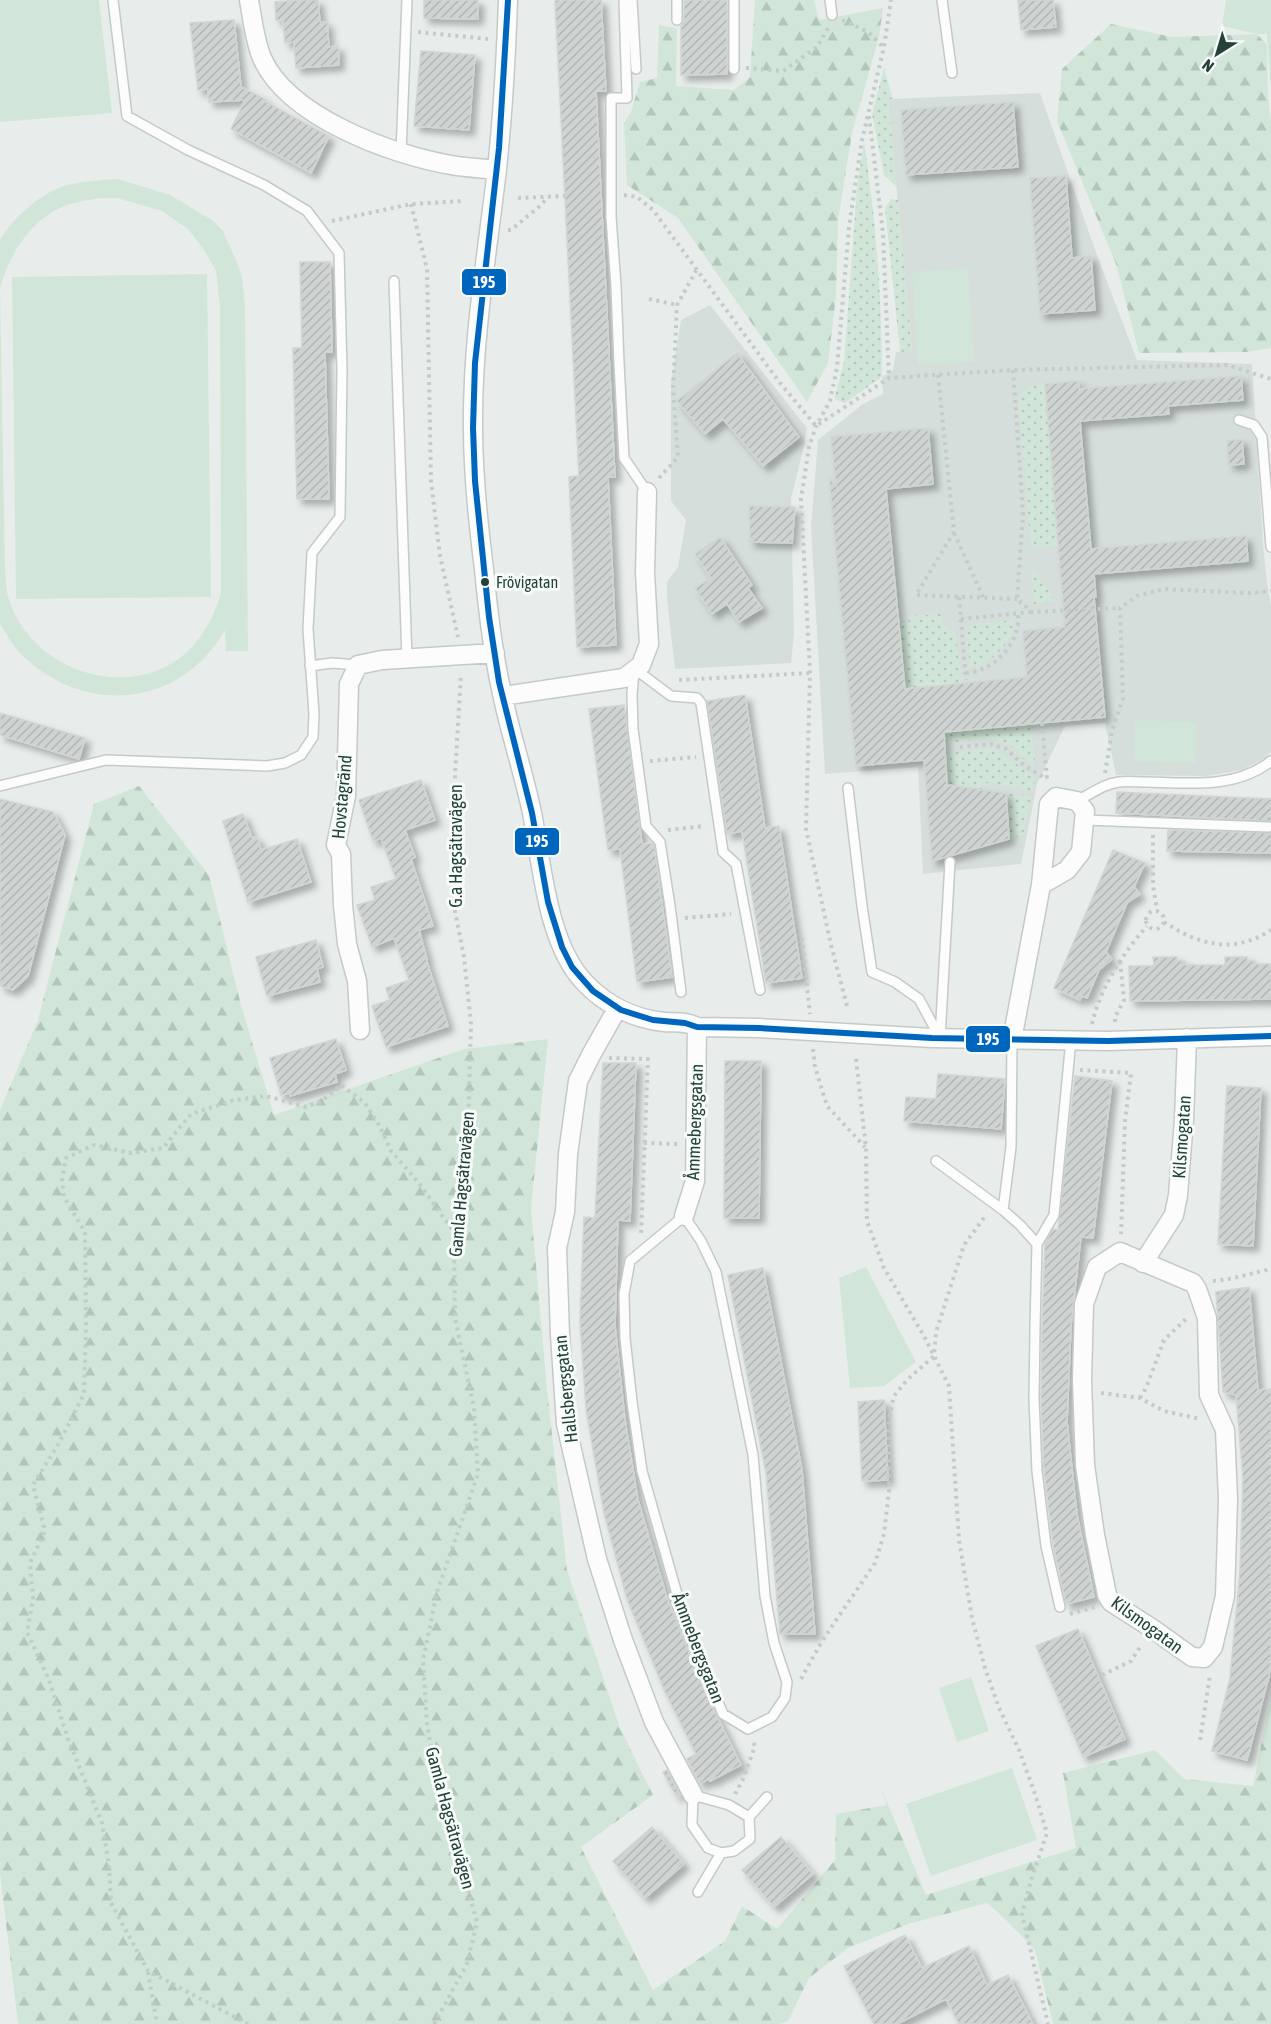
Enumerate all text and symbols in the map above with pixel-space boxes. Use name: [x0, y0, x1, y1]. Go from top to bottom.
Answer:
north arrow: [1187, 24, 1247, 84]
text: N: [1199, 56, 1217, 76]
line badge: 195: [461, 268, 507, 296]
text: 195: [473, 273, 496, 291]
place label: Frövigatan: [496, 573, 558, 592]
marker: Frövigatan: [479, 576, 491, 588]
street label: Hovstagränd: [327, 754, 356, 840]
street label: G.a Hagsätravägen: [445, 784, 466, 908]
line badge: 195: [514, 827, 560, 856]
text: 195: [526, 832, 549, 850]
line badge: 195: [965, 1025, 1011, 1053]
text: 195: [977, 1030, 1000, 1048]
street label: Åmmebergsgatan: [682, 1063, 707, 1181]
street label: Kilsmogatan: [1168, 1095, 1195, 1179]
street label: Gamla Hagsätravägen: [445, 1110, 478, 1258]
street label: Hallsbergsgatan: [549, 1334, 582, 1444]
street label: Åmmebergsgatan: [668, 1590, 729, 1706]
street label: Kilsmogatan: [1107, 1592, 1187, 1658]
street label: Gamla Hagsätravägen: [421, 1745, 480, 1891]

